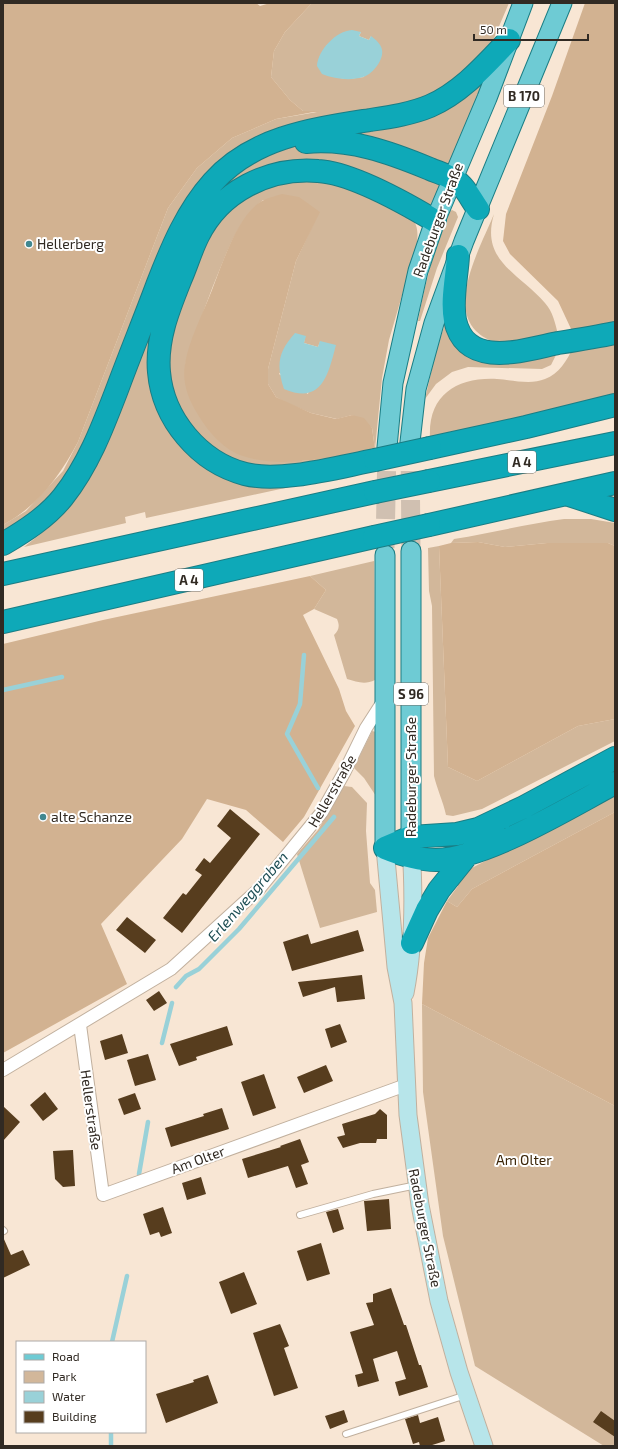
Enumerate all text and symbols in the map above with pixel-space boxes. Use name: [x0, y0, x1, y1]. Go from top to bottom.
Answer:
scale bar: [474, 16, 588, 42]
text: 50 m: [480, 22, 507, 36]
road number: B 170: [504, 85, 544, 107]
street label: Radeburger Straße: [409, 160, 466, 279]
place label: Hellerberg: [37, 235, 104, 252]
marker: Hellerberg: [24, 239, 34, 249]
road number: A 4: [508, 451, 536, 473]
road number: A 4: [175, 569, 203, 591]
road number: S 96: [394, 683, 428, 705]
street label: Radeburger Straße: [402, 717, 419, 837]
street label: Hellerstraße: [304, 751, 359, 830]
place label: alte Schanze: [51, 808, 132, 825]
marker: alte Schanze: [38, 812, 48, 822]
water label: Erlenweggraben: [203, 848, 291, 945]
street label: Hellerstraße: [77, 1069, 106, 1151]
street label: Am Olter: [169, 1142, 227, 1177]
park label: Am Olter: [496, 1151, 552, 1168]
street label: Radeburger Straße: [406, 1167, 445, 1289]
legend: [16, 1341, 146, 1433]
text: Road: [52, 1349, 80, 1363]
text: Park: [52, 1369, 77, 1383]
text: Water: [52, 1389, 86, 1403]
text: Building: [52, 1409, 97, 1423]

